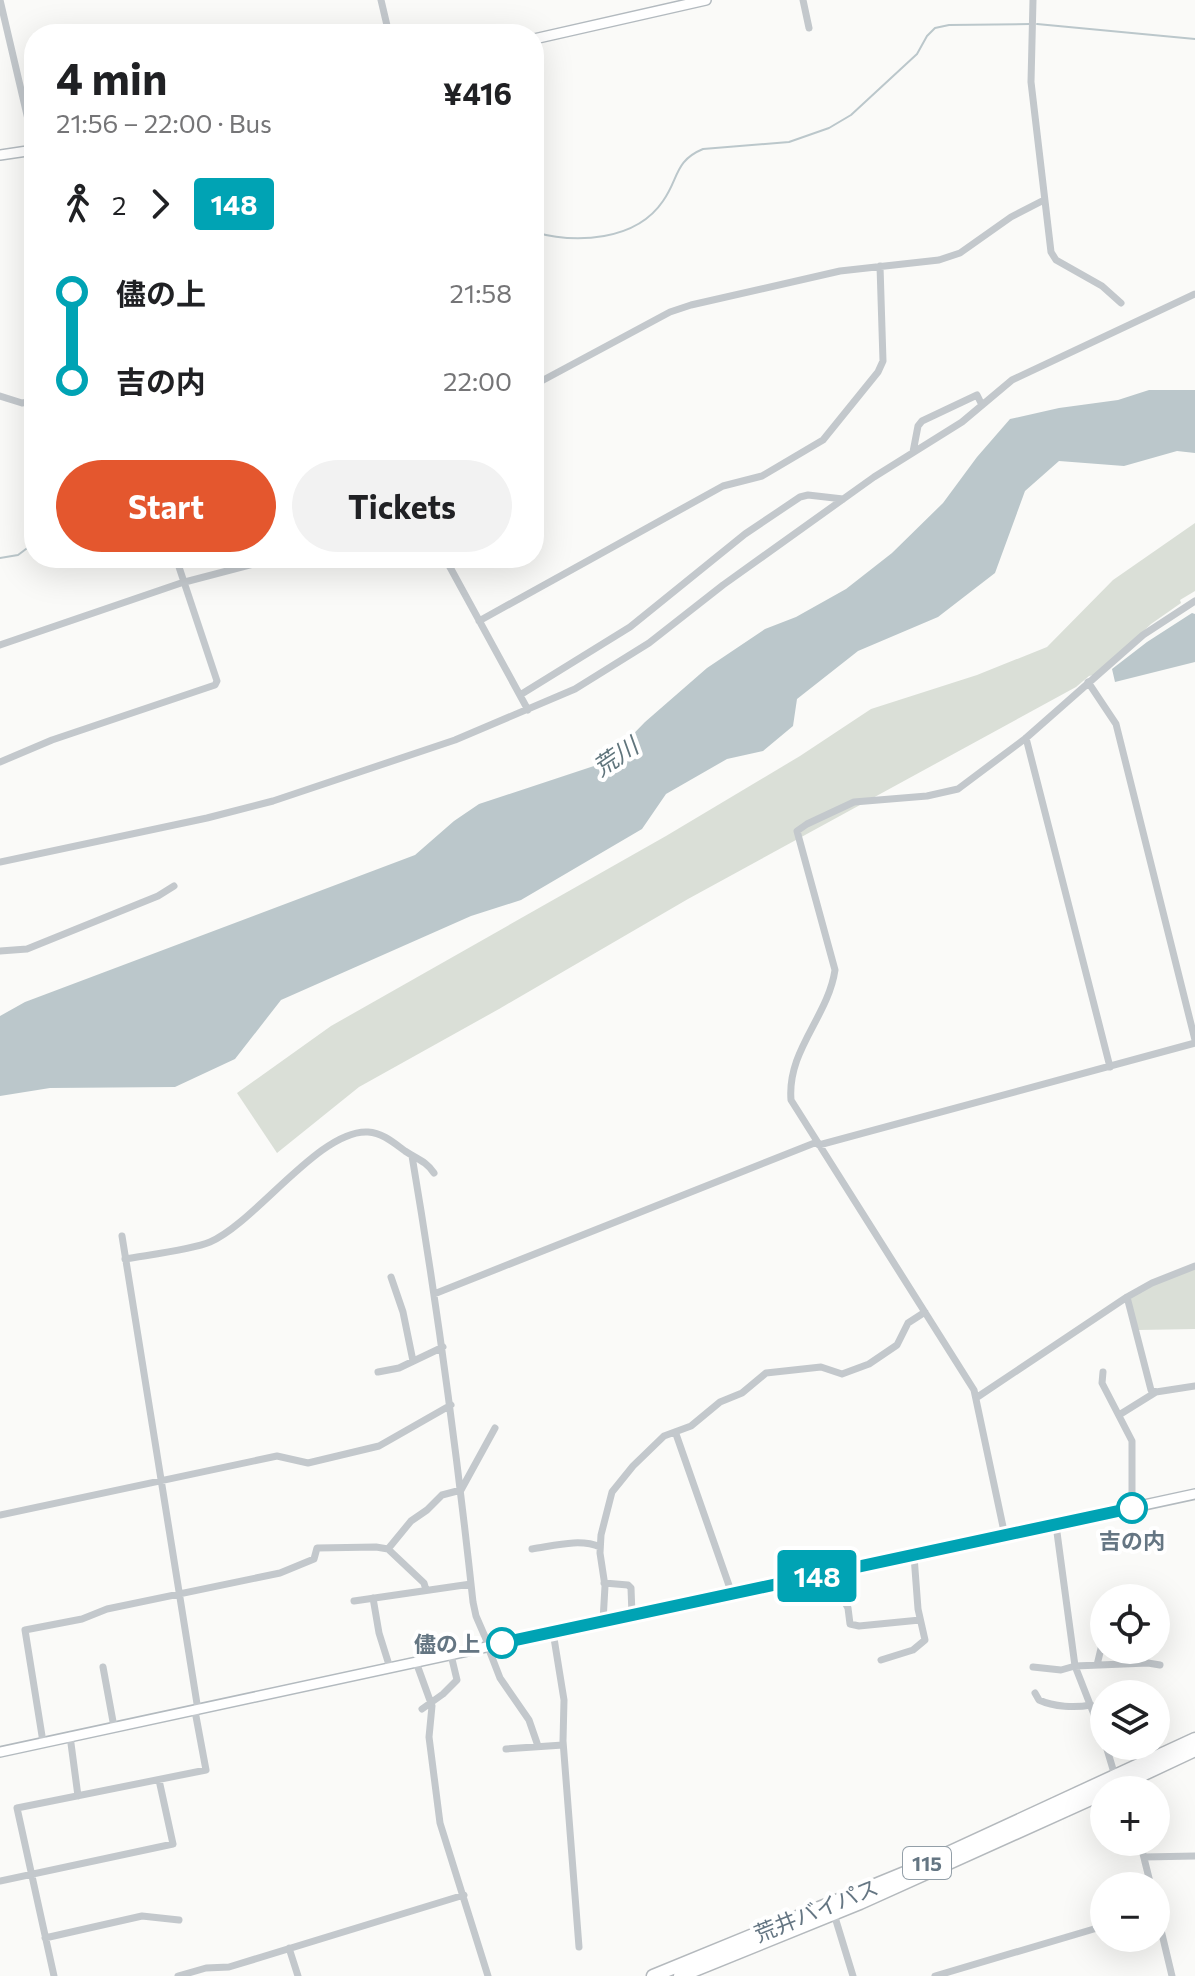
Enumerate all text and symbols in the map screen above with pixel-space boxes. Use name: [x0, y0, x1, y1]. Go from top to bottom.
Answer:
text: 4 min: [56, 50, 168, 104]
text: ¥416: [443, 74, 512, 111]
text: 21:56 – 22:00 · Bus: [56, 107, 272, 138]
icon: walk: [56, 182, 100, 226]
icon: forward: [138, 182, 182, 226]
text: 148: [210, 187, 258, 221]
text: 2: [112, 189, 126, 220]
text: 儘の上: [116, 274, 206, 311]
text: 21:58: [450, 277, 512, 308]
text: 吉の内: [116, 362, 206, 399]
text: 22:00: [443, 365, 512, 396]
button: Start: [56, 460, 276, 552]
button: Tickets: [292, 460, 512, 552]
water label: 荒川: [587, 729, 645, 781]
marker: 吉の内: [1117, 1493, 1147, 1523]
place label: 吉の内: [1099, 1527, 1165, 1554]
line badge: 148: [771, 1550, 863, 1602]
text: 148: [793, 1559, 841, 1593]
map controls: [1090, 1584, 1170, 1952]
button: locate: [1090, 1584, 1170, 1664]
marker: 儘の上: [487, 1628, 517, 1658]
place label: 儘の上: [414, 1630, 480, 1657]
button: layers: [1090, 1680, 1170, 1760]
button: +: [1090, 1776, 1170, 1856]
road number: 115: [903, 1847, 951, 1879]
button: −: [1090, 1872, 1170, 1952]
street label: 荒井バイパス: [750, 1873, 882, 1947]

